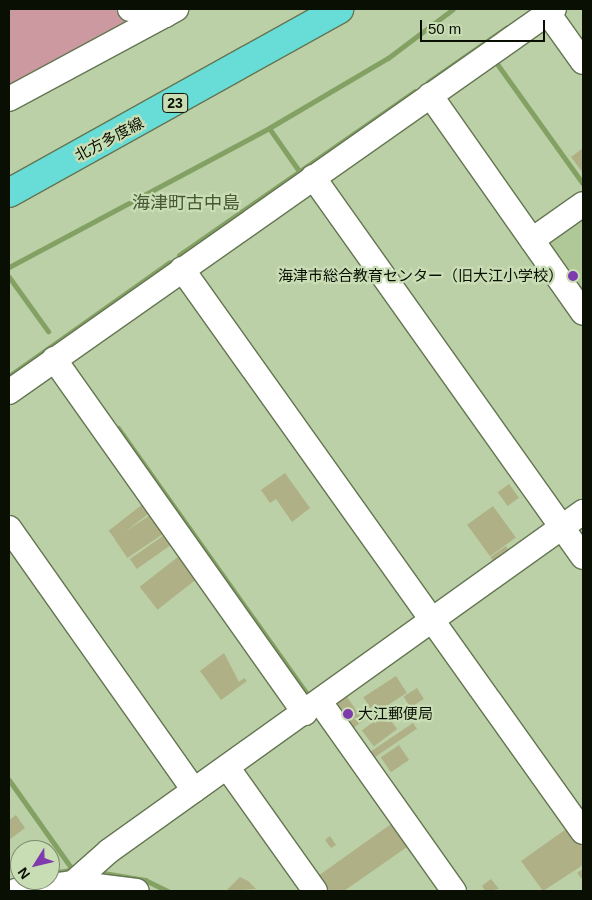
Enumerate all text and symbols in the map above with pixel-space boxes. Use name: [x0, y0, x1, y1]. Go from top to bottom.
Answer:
scale bar: [422, 10, 547, 42]
text: 50 m: [428, 20, 461, 37]
road number: 23: [161, 92, 189, 115]
street label: 北方多度線: [72, 113, 146, 165]
district label: 海津町古中島: [132, 192, 240, 214]
place label: 海津市総合教育センター（旧大江小学校）: [278, 267, 563, 285]
marker: 海津市総合教育センター（旧大江小学校）: [567, 270, 579, 282]
place label: 大江郵便局: [358, 705, 433, 723]
marker: 大江郵便局: [342, 708, 354, 720]
north arrow: [10, 840, 60, 890]
text: N: [14, 864, 33, 882]

